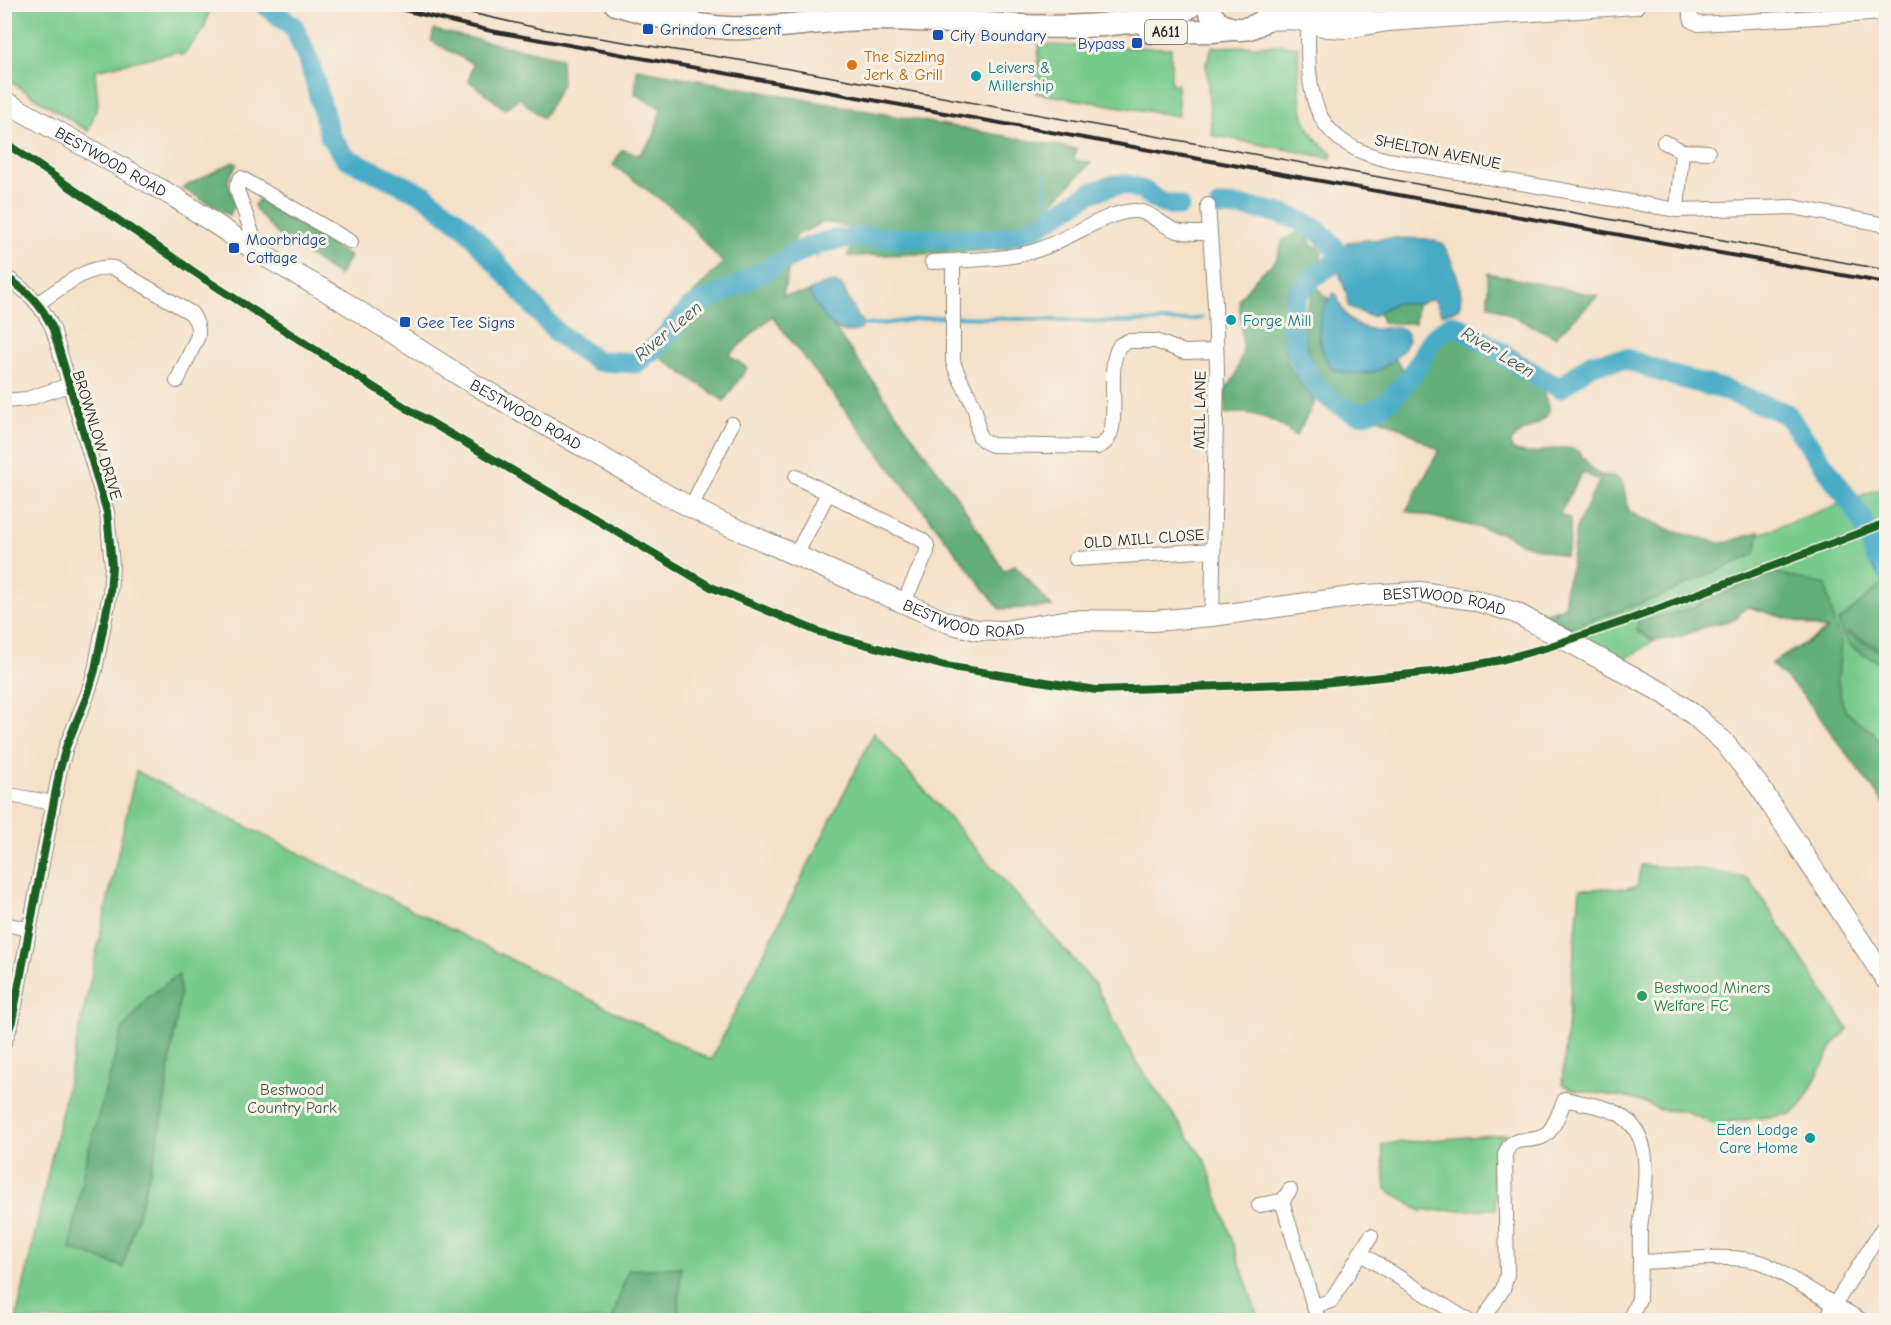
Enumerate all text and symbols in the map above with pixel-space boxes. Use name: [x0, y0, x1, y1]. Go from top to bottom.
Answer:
road number: A611: [1145, 20, 1187, 44]
place label: Grindon Crescent: [660, 21, 781, 39]
marker: Grindon Crescent: [641, 22, 655, 36]
place label: City Boundary: [950, 27, 1047, 45]
marker: City Boundary: [931, 28, 945, 42]
place label: Bypass: [1078, 35, 1125, 53]
marker: Bypass: [1130, 36, 1144, 50]
place label: The Sizzling Jerk & Grill: [864, 48, 945, 84]
marker: The Sizzling Jerk & Grill: [845, 58, 859, 72]
place label: Leivers & Millership: [988, 59, 1054, 95]
marker: Leivers & Millership: [969, 69, 983, 83]
street label: BESTWOOD ROAD: [52, 124, 170, 201]
street label: SHELTON AVENUE: [1373, 131, 1503, 173]
place label: Moorbridge Cottage: [246, 231, 326, 267]
marker: Moorbridge Cottage: [227, 241, 241, 255]
water label: River Leen: [630, 297, 706, 366]
place label: Forge Mill: [1243, 312, 1312, 330]
marker: Forge Mill: [1224, 313, 1238, 327]
place label: Gee Tee Signs: [417, 314, 515, 332]
marker: Gee Tee Signs: [398, 315, 412, 329]
water label: River Leen: [1457, 322, 1538, 382]
street label: BROWNLOW DRIVE: [69, 368, 125, 503]
street label: MILL LANE: [1190, 370, 1210, 449]
street label: BESTWOOD ROAD: [467, 376, 584, 454]
street label: OLD MILL CLOSE: [1083, 526, 1205, 552]
street label: BESTWOOD ROAD: [1382, 584, 1508, 619]
street label: BESTWOOD ROAD: [900, 596, 1026, 641]
place label: Bestwood Miners Welfare FC: [1654, 979, 1770, 1015]
marker: Bestwood Miners Welfare FC: [1635, 989, 1649, 1003]
park label: Bestwood Country Park: [247, 1081, 337, 1117]
place label: Eden Lodge Care Home: [1716, 1121, 1798, 1157]
marker: Eden Lodge Care Home: [1803, 1131, 1817, 1145]

